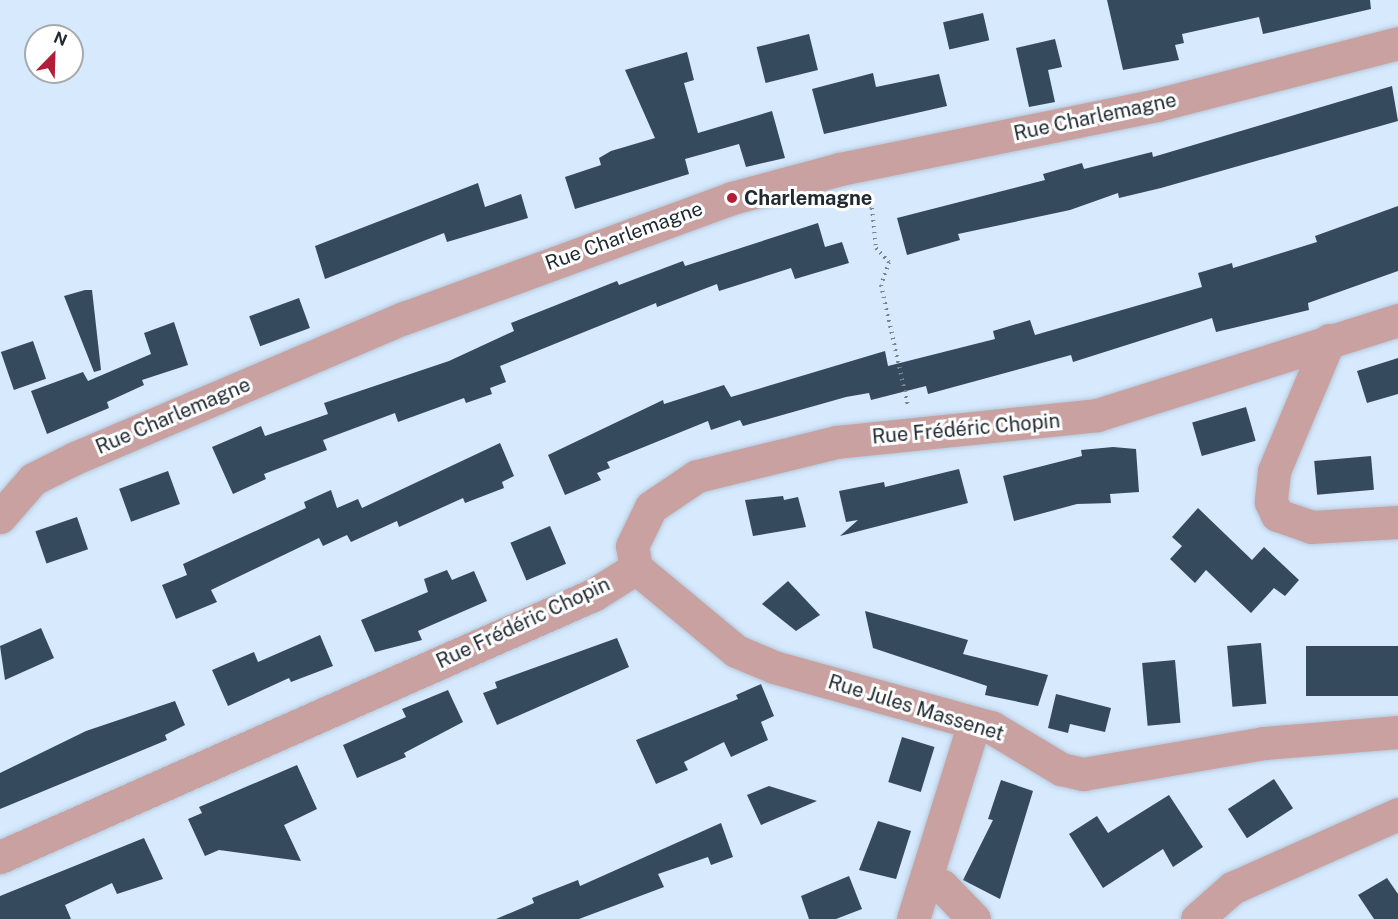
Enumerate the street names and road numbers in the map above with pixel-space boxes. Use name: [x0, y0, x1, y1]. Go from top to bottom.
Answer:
street label: Rue Charlemagne: [1011, 88, 1179, 146]
street label: Rue Charlemagne: [542, 196, 706, 276]
street label: Rue Charlemagne: [92, 373, 254, 459]
street label: Rue Frédéric Chopin: [871, 409, 1061, 449]
street label: Rue Frédéric Chopin: [432, 572, 614, 674]
street label: Rue Jules Massenet: [825, 670, 1007, 746]

